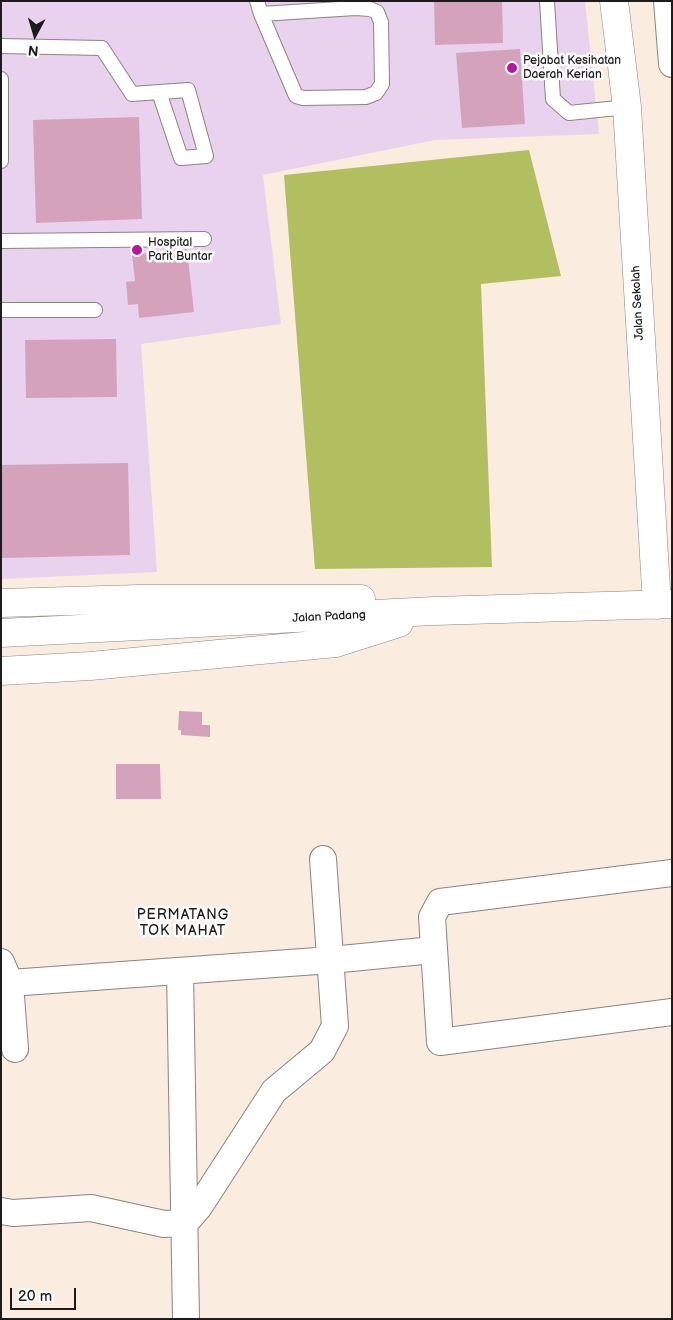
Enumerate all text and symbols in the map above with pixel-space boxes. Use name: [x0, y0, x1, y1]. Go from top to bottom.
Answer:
north arrow: [10, 10, 60, 60]
text: N: [27, 41, 40, 59]
place label: Pejabat Kesihatan Daerah Kerian: [523, 54, 621, 82]
marker: Pejabat Kesihatan Daerah Kerian: [505, 61, 519, 75]
place label: Hospital Parit Buntar: [148, 236, 212, 264]
marker: Hospital Parit Buntar: [130, 243, 144, 257]
street label: Jalan Sekolah: [629, 265, 647, 341]
street label: Jalan Padang: [292, 608, 366, 626]
district label: PERMATANG TOK MAHAT: [136, 907, 230, 940]
scale bar: [12, 1278, 79, 1310]
text: 20 m: [18, 1287, 52, 1306]

